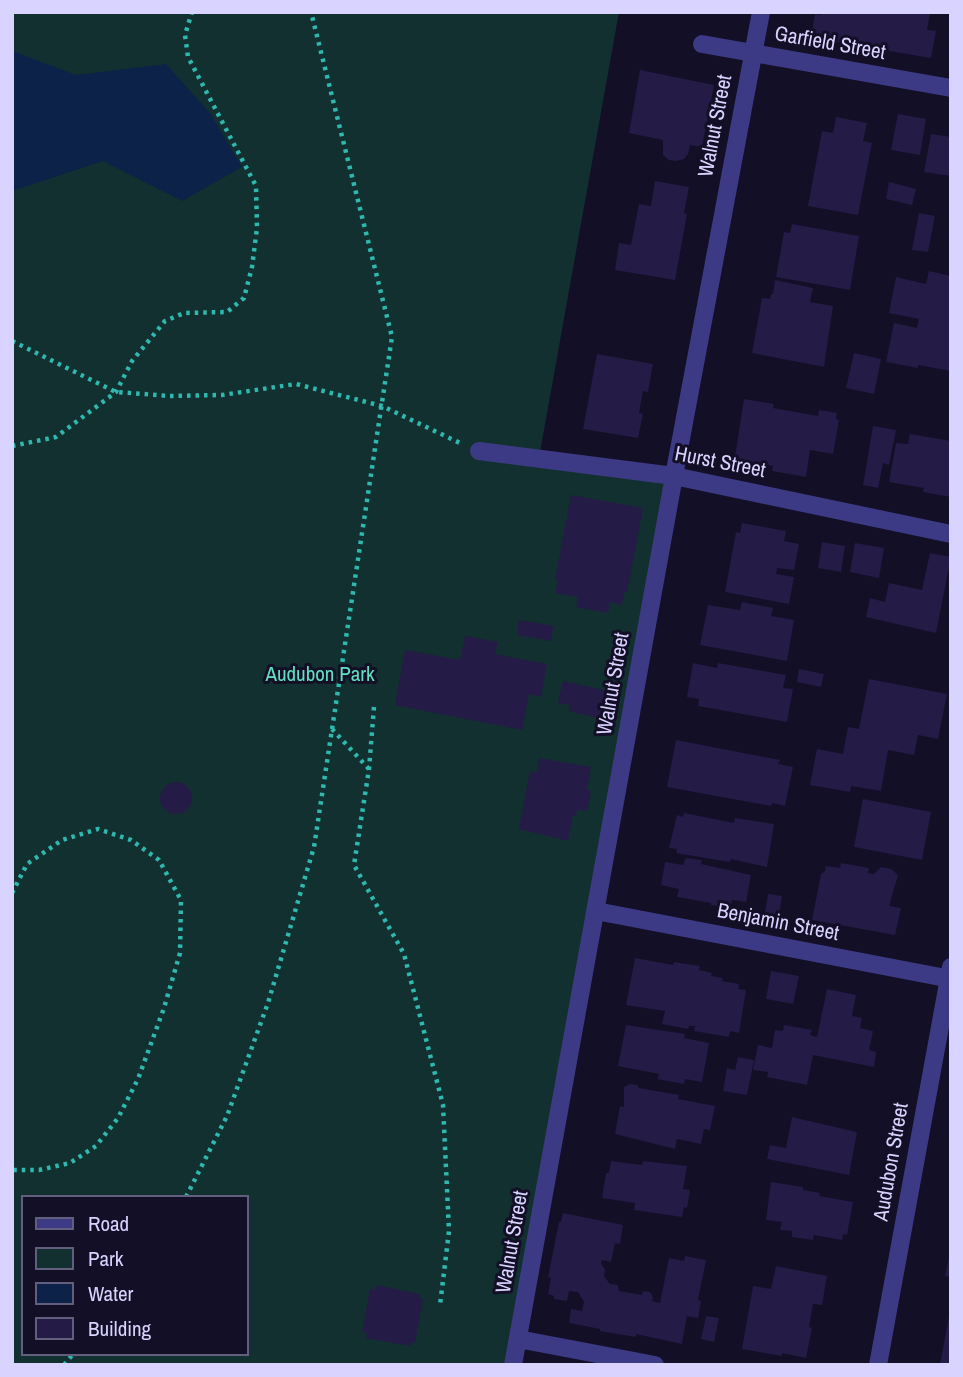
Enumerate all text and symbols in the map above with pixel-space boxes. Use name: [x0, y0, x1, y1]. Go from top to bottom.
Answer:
street label: Garfield Street: [773, 22, 887, 66]
street label: Walnut Street: [694, 73, 738, 179]
street label: Hurst Street: [673, 442, 767, 484]
street label: Walnut Street: [593, 631, 635, 737]
park label: Audubon Park: [265, 662, 375, 688]
street label: Benjamin Street: [715, 899, 841, 947]
street label: Audubon Street: [869, 1101, 915, 1223]
street label: Walnut Street: [492, 1189, 534, 1295]
legend: [21, 1195, 248, 1356]
text: Road: [88, 1209, 129, 1238]
text: Park: [88, 1244, 123, 1273]
text: Water: [88, 1279, 133, 1308]
text: Building: [88, 1314, 151, 1343]

